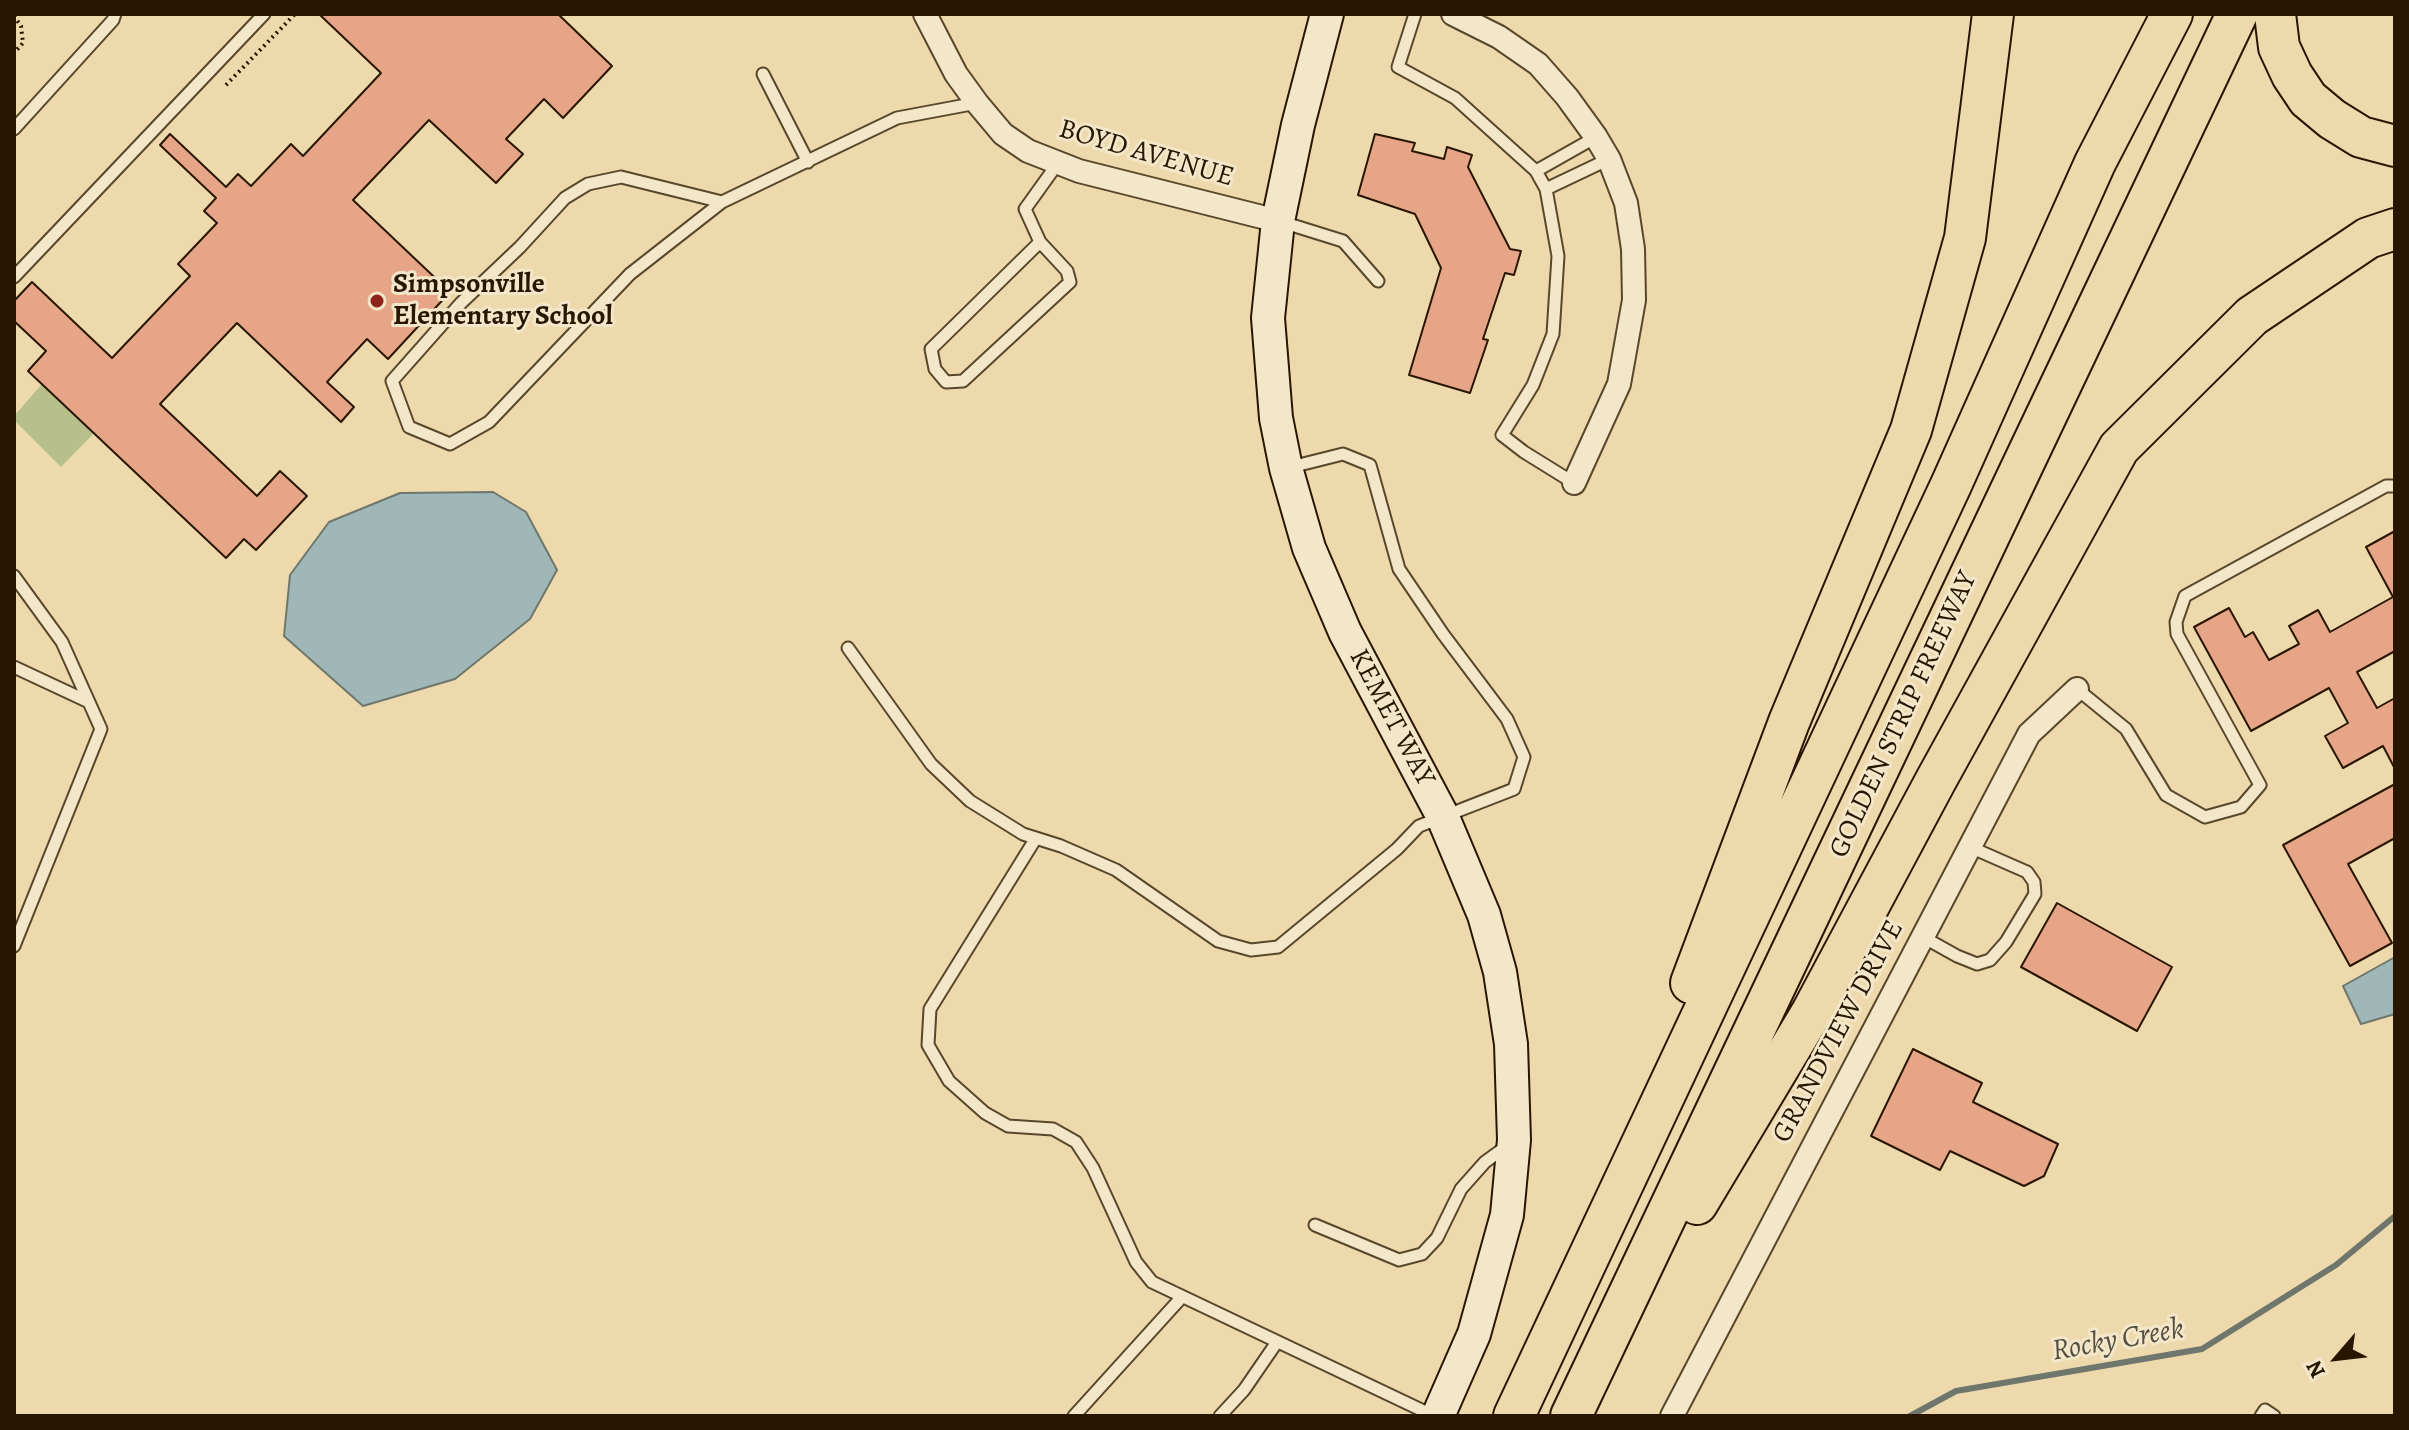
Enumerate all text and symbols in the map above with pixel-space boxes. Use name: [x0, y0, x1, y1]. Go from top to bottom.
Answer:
street label: BOYD AVENUE: [1055, 113, 1237, 195]
place label: Simpsonville Elementary School: [393, 268, 613, 334]
marker: Simpsonville Elementary School: [368, 292, 386, 310]
street label: GOLDEN STRIP FREEWAY: [1823, 567, 1985, 863]
street label: KEMET WAY: [1341, 644, 1441, 792]
street label: GRANDVIEW DRIVE: [1766, 915, 1912, 1149]
water label: Rocky Creek: [2049, 1312, 2187, 1370]
north arrow: [2297, 1318, 2377, 1398]
text: N: [2299, 1355, 2333, 1383]

